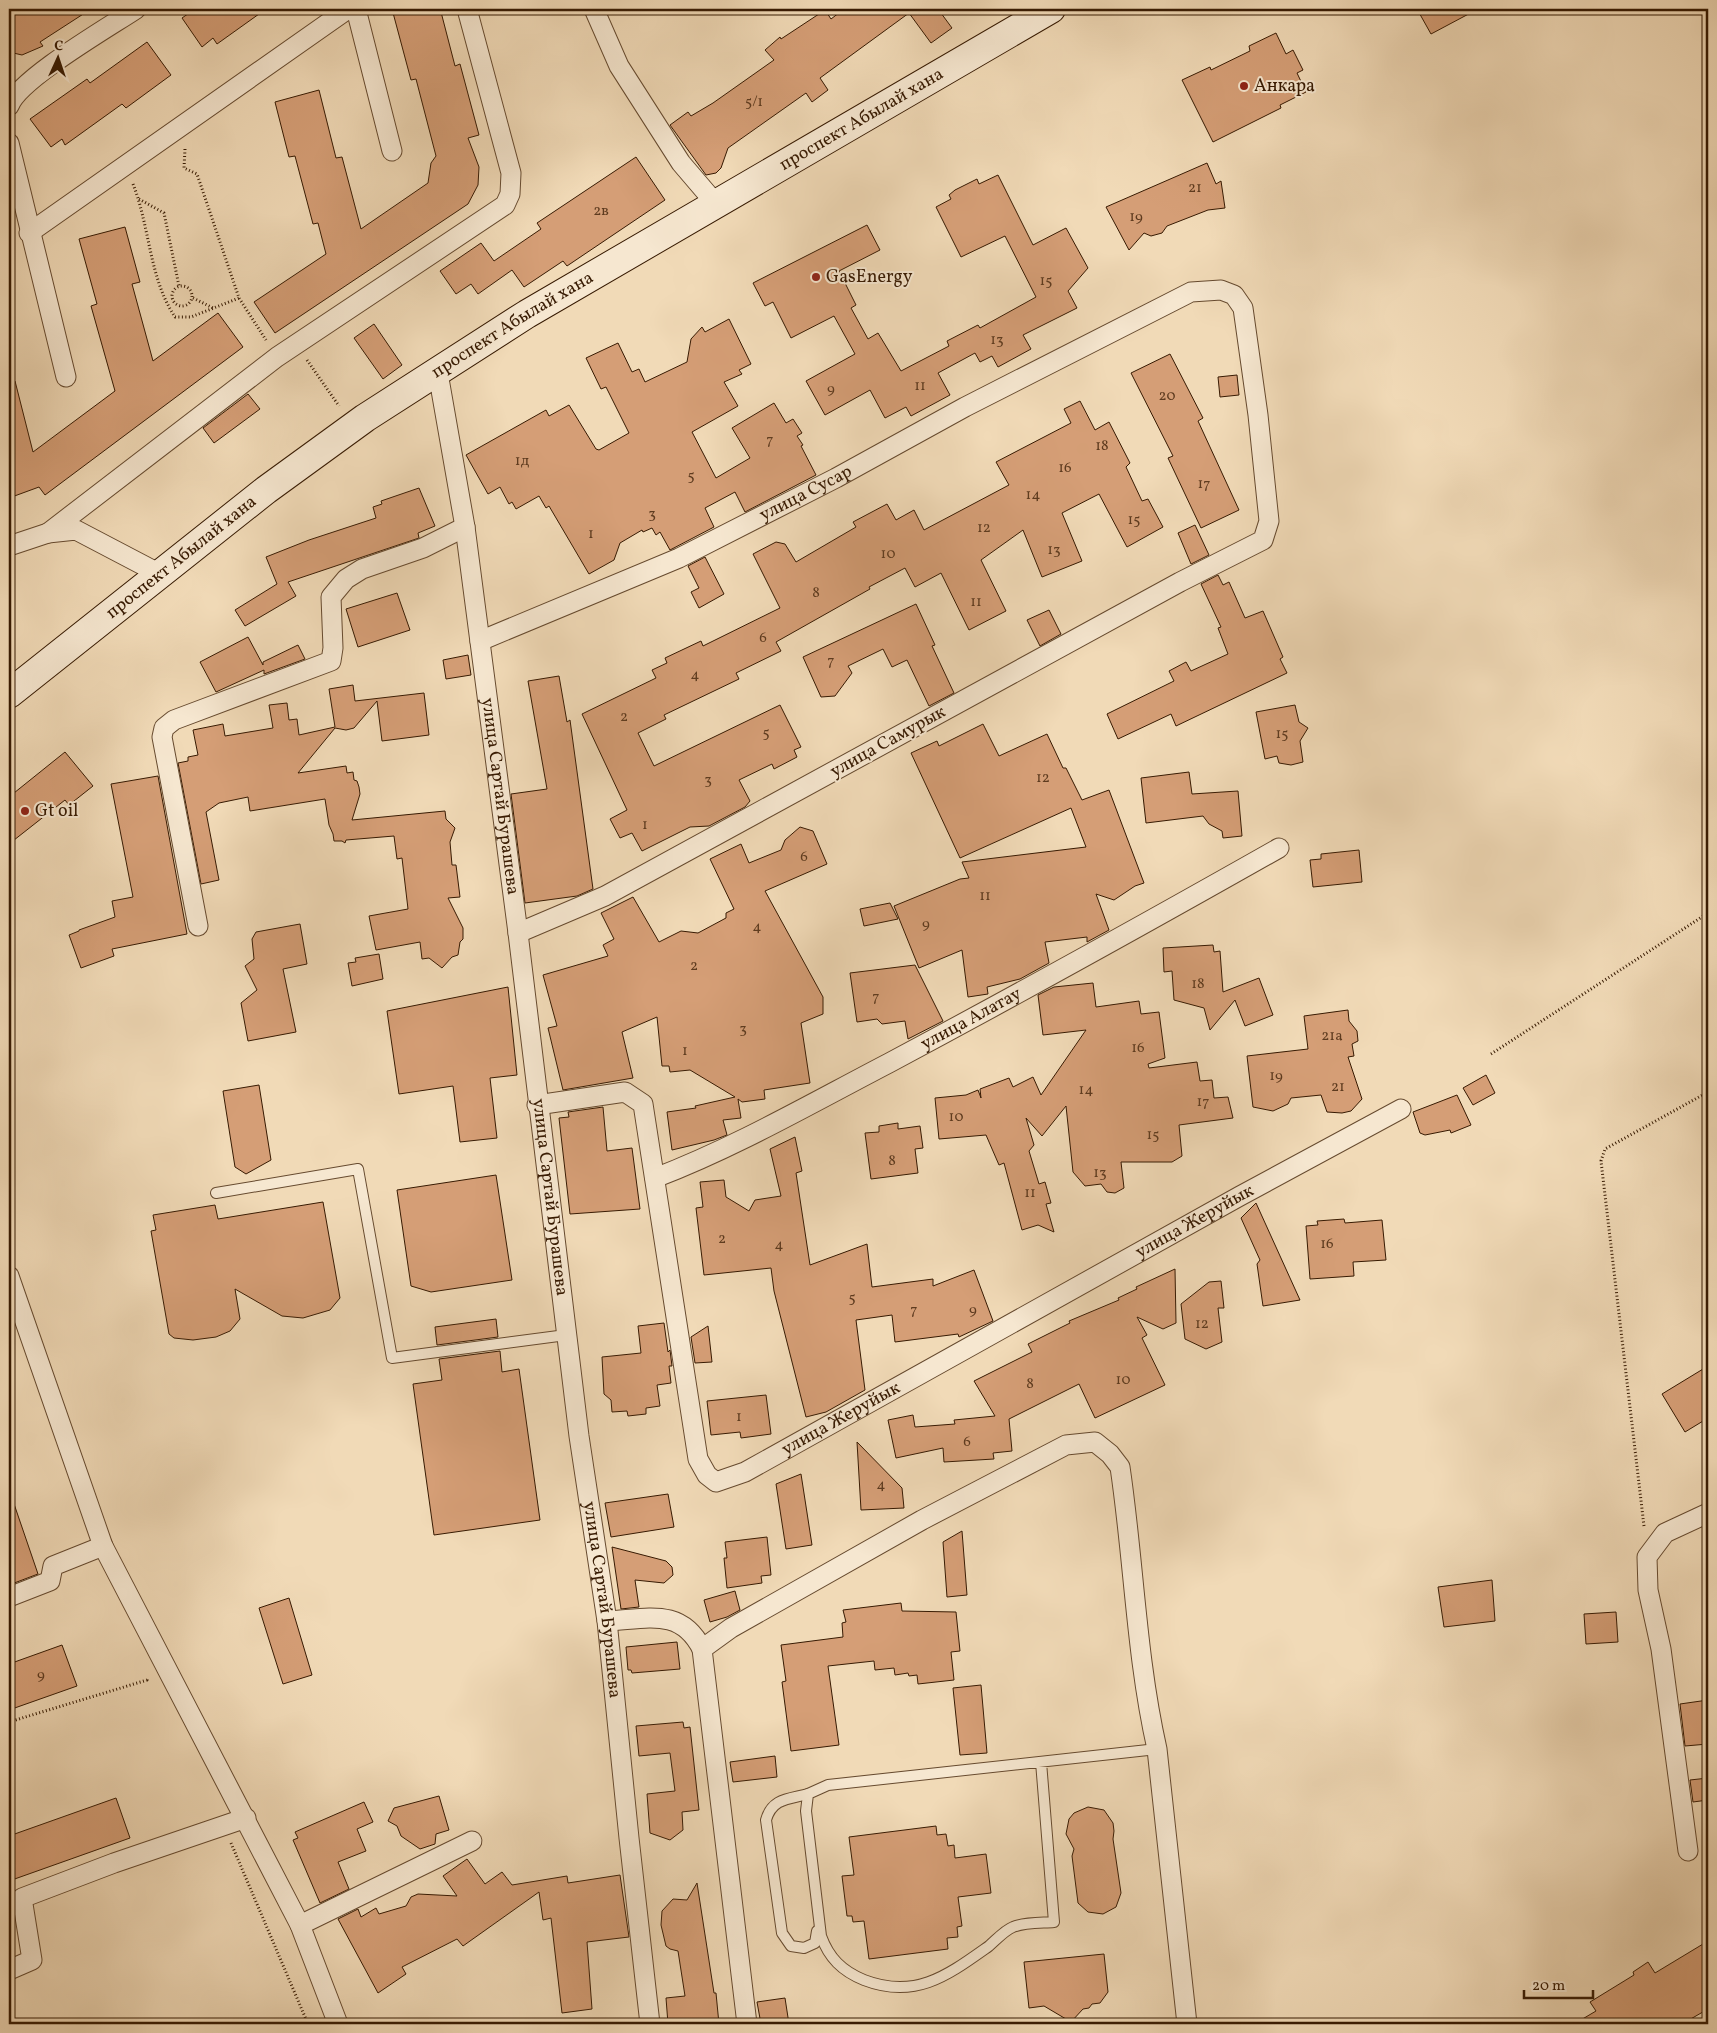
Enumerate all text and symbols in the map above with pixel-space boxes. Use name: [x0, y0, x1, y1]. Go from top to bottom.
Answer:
north arrow: [32, 32, 82, 82]
text: С: [54, 37, 64, 56]
street label: проспект Абылай хана: [775, 62, 948, 177]
place label: Анкара: [1254, 74, 1315, 99]
marker: Анкара: [1238, 80, 1250, 92]
house number: 5/1: [745, 92, 763, 113]
house number: 21: [1188, 178, 1202, 199]
house number: 2в: [593, 201, 609, 222]
house number: 19: [1129, 207, 1143, 228]
street label: проспект Абылай хана: [427, 265, 598, 385]
place label: GasEnergy: [826, 265, 913, 290]
marker: GasEnergy: [810, 271, 822, 283]
house number: 15: [1039, 271, 1053, 292]
house number: 13: [990, 330, 1004, 351]
house number: 11: [914, 376, 926, 397]
house number: 9: [827, 379, 835, 400]
house number: 20: [1159, 386, 1175, 407]
house number: 7: [766, 430, 774, 451]
house number: 18: [1095, 436, 1109, 457]
house number: 1д: [515, 451, 530, 472]
house number: 16: [1058, 458, 1072, 479]
street label: улица Сусар: [755, 459, 857, 527]
house number: 5: [687, 466, 695, 487]
house number: 17: [1197, 474, 1211, 495]
house number: 14: [1026, 485, 1040, 506]
street label: проспект Абылай хана: [101, 489, 262, 625]
house number: 3: [648, 504, 656, 525]
house number: 15: [1127, 510, 1141, 531]
house number: 12: [977, 518, 991, 539]
house number: 1: [588, 524, 594, 545]
house number: 13: [1047, 540, 1061, 561]
house number: 10: [881, 544, 895, 565]
house number: 8: [812, 583, 820, 604]
house number: 11: [970, 592, 982, 613]
house number: 6: [759, 628, 767, 649]
house number: 7: [827, 651, 835, 672]
house number: 4: [691, 665, 700, 686]
street label: улица Сартай Бурашева: [475, 696, 525, 896]
street label: улица Самурык: [826, 700, 951, 784]
house number: 2: [620, 707, 628, 728]
house number: 5: [762, 723, 770, 744]
house number: 15: [1275, 724, 1289, 745]
house number: 12: [1036, 768, 1050, 789]
house number: 3: [704, 770, 712, 791]
place label: Gt oil: [35, 799, 78, 824]
marker: Gt oil: [19, 805, 31, 817]
house number: 1: [642, 815, 648, 836]
house number: 6: [800, 847, 808, 868]
house number: 11: [979, 886, 991, 907]
house number: 9: [922, 914, 930, 935]
house number: 4: [753, 917, 762, 938]
house number: 2: [690, 956, 698, 977]
house number: 18: [1191, 974, 1205, 995]
street label: улица Алатау: [916, 981, 1026, 1056]
house number: 7: [872, 987, 880, 1008]
house number: 3: [739, 1019, 747, 1040]
house number: 21а: [1321, 1026, 1343, 1047]
house number: 16: [1131, 1038, 1145, 1059]
house number: 1: [682, 1041, 688, 1062]
house number: 19: [1269, 1066, 1283, 1087]
house number: 21: [1331, 1077, 1345, 1098]
house number: 14: [1079, 1080, 1093, 1101]
house number: 17: [1196, 1092, 1210, 1113]
street label: улица Сартай Бурашева: [526, 1097, 574, 1297]
house number: 10: [949, 1107, 963, 1128]
house number: 15: [1146, 1125, 1160, 1146]
house number: 8: [888, 1151, 896, 1172]
house number: 13: [1093, 1163, 1107, 1184]
street label: улица Жеруйык: [1131, 1178, 1259, 1264]
house number: 11: [1024, 1183, 1036, 1204]
house number: 2: [718, 1229, 726, 1250]
house number: 16: [1320, 1234, 1334, 1255]
house number: 4: [775, 1235, 784, 1256]
house number: 5: [848, 1288, 856, 1309]
house number: 7: [910, 1300, 918, 1321]
house number: 9: [969, 1300, 977, 1321]
house number: 12: [1195, 1314, 1209, 1335]
house number: 10: [1116, 1370, 1130, 1391]
house number: 8: [1026, 1374, 1034, 1395]
street label: улица Жеруйык: [777, 1375, 905, 1462]
house number: 1: [736, 1407, 742, 1428]
house number: 6: [963, 1432, 971, 1453]
house number: 4: [877, 1475, 886, 1496]
street label: улица Сартай Бурашева: [577, 1500, 627, 1700]
house number: 9: [37, 1665, 45, 1686]
scale bar: [1524, 1968, 1593, 2000]
text: 20 m: [1532, 1976, 1565, 1997]

